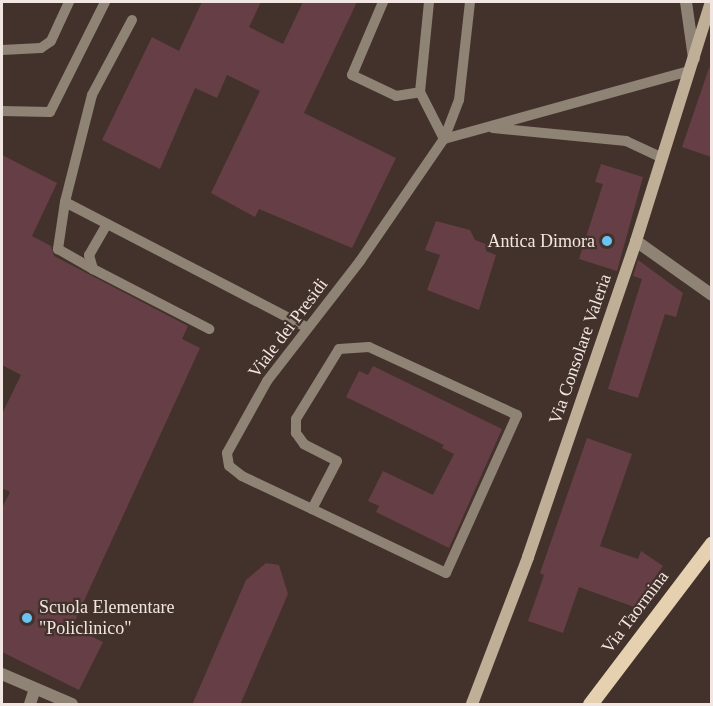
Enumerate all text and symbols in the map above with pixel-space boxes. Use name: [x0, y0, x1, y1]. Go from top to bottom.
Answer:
place label: Antica Dimora: [488, 230, 595, 252]
marker: Antica Dimora: [600, 234, 614, 248]
street label: Via Consolare Valeria: [544, 271, 616, 427]
street label: Viale dei Presidi: [244, 274, 332, 382]
street label: Via Taormina: [597, 566, 673, 658]
place label: Scuola Elementare "Policlinico": [39, 597, 174, 640]
marker: Scuola Elementare "Policlinico": [20, 611, 34, 625]

